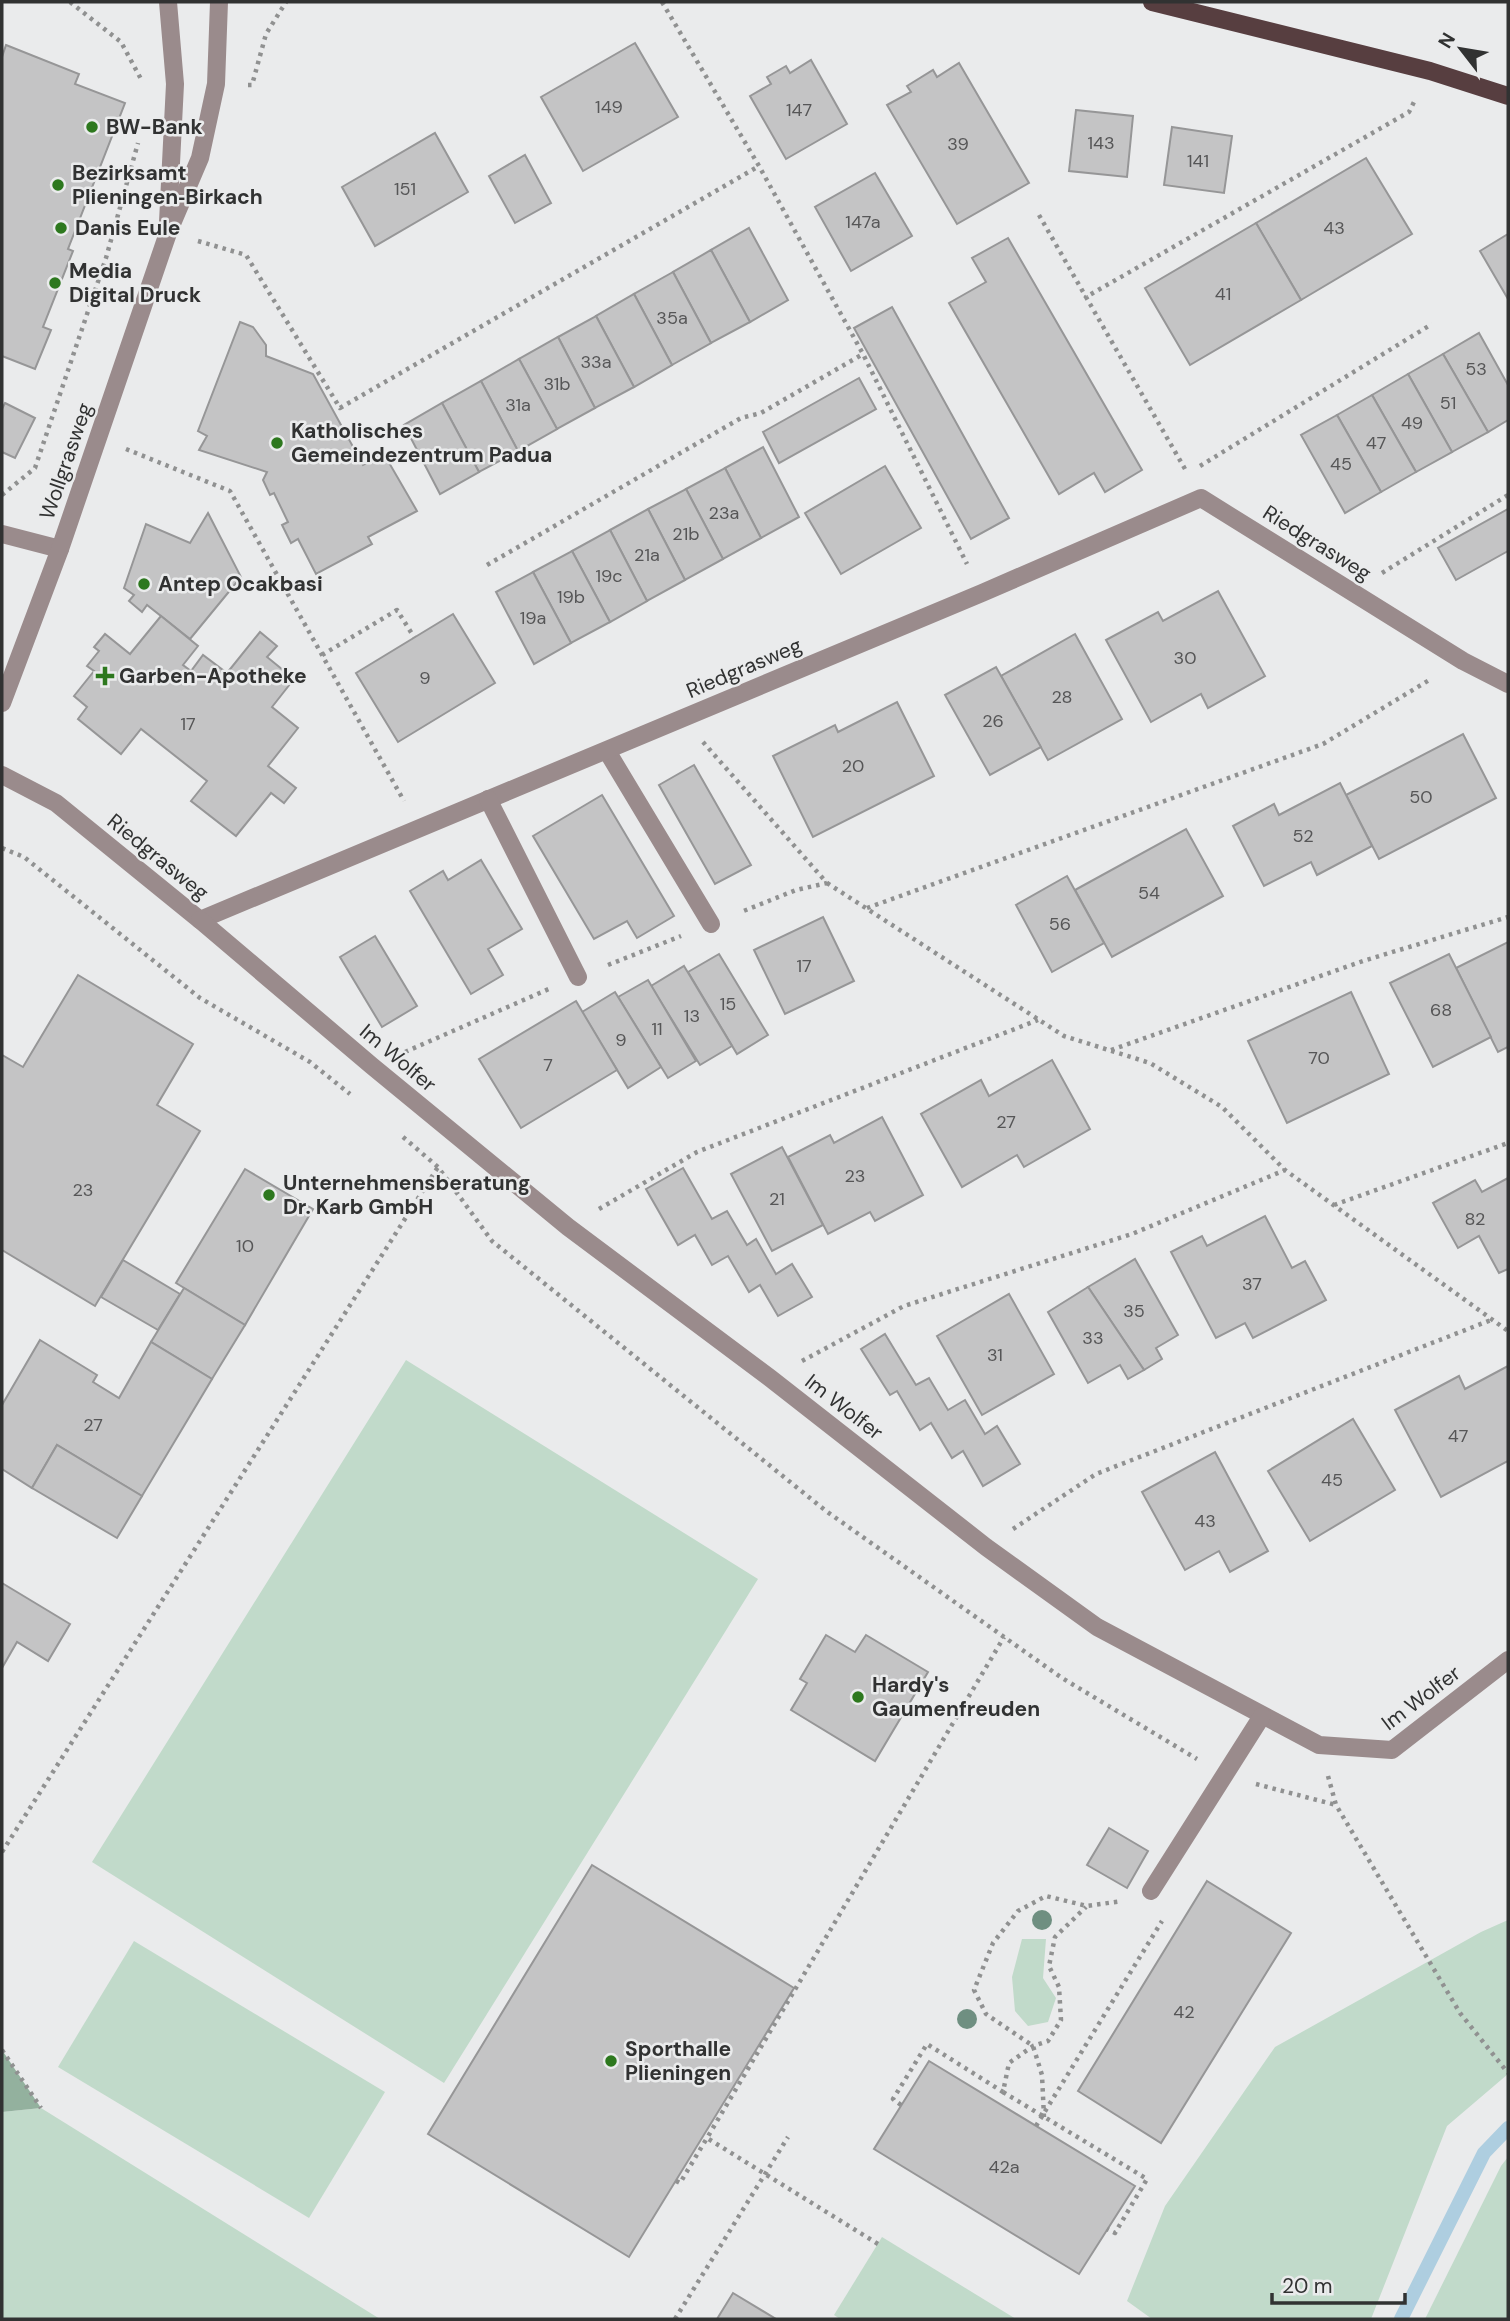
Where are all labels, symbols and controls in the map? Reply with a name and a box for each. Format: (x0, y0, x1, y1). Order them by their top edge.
north arrow (1426, 14, 1496, 84)
text: N (1433, 28, 1461, 53)
house number: 149 (595, 95, 623, 119)
house number: 147 (786, 98, 812, 122)
place label: BW-Bank (106, 113, 203, 141)
marker: BW-Bank (84, 119, 100, 135)
house number: 143 (1087, 131, 1115, 155)
house number: 39 (947, 132, 969, 156)
house number: 141 (1187, 149, 1209, 173)
place label: Bezirksamt Plieningen‐Birkach (72, 159, 263, 211)
marker: Bezirksamt Plieningen‐Birkach (50, 177, 66, 193)
house number: 151 (394, 177, 416, 201)
house number: 147a (845, 210, 881, 234)
place label: Danis Eule (75, 214, 180, 242)
house number: 43 (1323, 216, 1345, 240)
marker: Danis Eule (53, 220, 69, 236)
place label: Media Digital Druck (69, 257, 201, 309)
marker: Media Digital Druck (47, 275, 63, 291)
house number: 41 (1215, 282, 1231, 306)
house number: 35a (656, 306, 688, 330)
house number: 33a (580, 350, 612, 374)
house number: 53 (1465, 357, 1487, 381)
house number: 31b (543, 372, 571, 396)
house number: 51 (1440, 391, 1456, 415)
house number: 31a (505, 393, 531, 417)
street label: Wollgrasweg (33, 399, 99, 523)
house number: 49 (1401, 411, 1423, 435)
place label: Katholisches Gemeindezentrum Padua (291, 417, 552, 469)
house number: 47 (1366, 431, 1386, 455)
marker: Katholisches Gemeindezentrum Padua (269, 435, 285, 451)
house number: 45 (1330, 452, 1352, 476)
street label: Riedgrasweg (1257, 499, 1377, 588)
house number: 23a (709, 501, 739, 525)
house number: 21b (672, 522, 700, 546)
house number: 21a (634, 543, 660, 567)
house number: 19c (595, 564, 623, 588)
place label: Antep Ocakbasi (158, 570, 323, 598)
marker: Antep Ocakbasi (136, 576, 152, 592)
house number: 19b (557, 585, 585, 609)
house number: 19a (520, 606, 546, 630)
street label: Riedgrasweg (682, 631, 806, 705)
house number: 30 (1174, 646, 1196, 670)
place label: Garben-Apotheke (119, 662, 307, 690)
house number: 9 (419, 666, 431, 690)
marker: Garben-Apotheke (97, 668, 113, 684)
house number: 28 (1051, 685, 1073, 709)
house number: 26 (982, 709, 1004, 733)
house number: 17 (180, 712, 196, 736)
house number: 20 (842, 754, 864, 778)
house number: 50 (1409, 785, 1433, 809)
street label: Riedgrasweg (101, 807, 215, 907)
house number: 52 (1292, 824, 1314, 848)
house number: 54 (1138, 881, 1160, 905)
house number: 56 (1049, 912, 1071, 936)
house number: 17 (796, 954, 812, 978)
house number: 15 (720, 992, 736, 1016)
house number: 68 (1430, 998, 1452, 1022)
house number: 13 (684, 1004, 700, 1028)
house number: 11 (651, 1017, 663, 1041)
street label: Im Wolfer (354, 1018, 442, 1098)
house number: 9 (615, 1028, 627, 1052)
house number: 70 (1308, 1046, 1330, 1070)
house number: 7 (543, 1053, 553, 1077)
house number: 27 (996, 1110, 1016, 1134)
house number: 23 (844, 1164, 866, 1188)
place label: Unternehmensberatung Dr. Karb GmbH (283, 1169, 530, 1221)
house number: 23 (72, 1178, 94, 1202)
marker: Unternehmensberatung Dr. Karb GmbH (261, 1187, 277, 1203)
house number: 21 (769, 1187, 785, 1211)
house number: 82 (1464, 1207, 1486, 1231)
house number: 10 (236, 1234, 254, 1258)
house number: 37 (1242, 1272, 1262, 1296)
house number: 35 (1123, 1299, 1145, 1323)
house number: 33 (1082, 1326, 1104, 1350)
house number: 31 (987, 1343, 1003, 1367)
street label: Im Wolfer (799, 1368, 889, 1446)
house number: 27 (83, 1413, 103, 1437)
house number: 47 (1448, 1424, 1468, 1448)
house number: 45 (1321, 1468, 1343, 1492)
house number: 43 (1194, 1509, 1216, 1533)
street label: Im Wolfer (1376, 1659, 1466, 1737)
place label: Hardy's Gaumenfreuden (872, 1671, 1040, 1723)
marker: Hardy's Gaumenfreuden (850, 1689, 866, 1705)
house number: 42 (1173, 2000, 1195, 2024)
place label: Sporthalle Plieningen (625, 2035, 731, 2087)
marker: Sporthalle Plieningen (603, 2053, 619, 2069)
house number: 42a (988, 2155, 1020, 2179)
scale bar (1272, 2262, 1405, 2306)
text: 20 m (1282, 2272, 1333, 2300)

